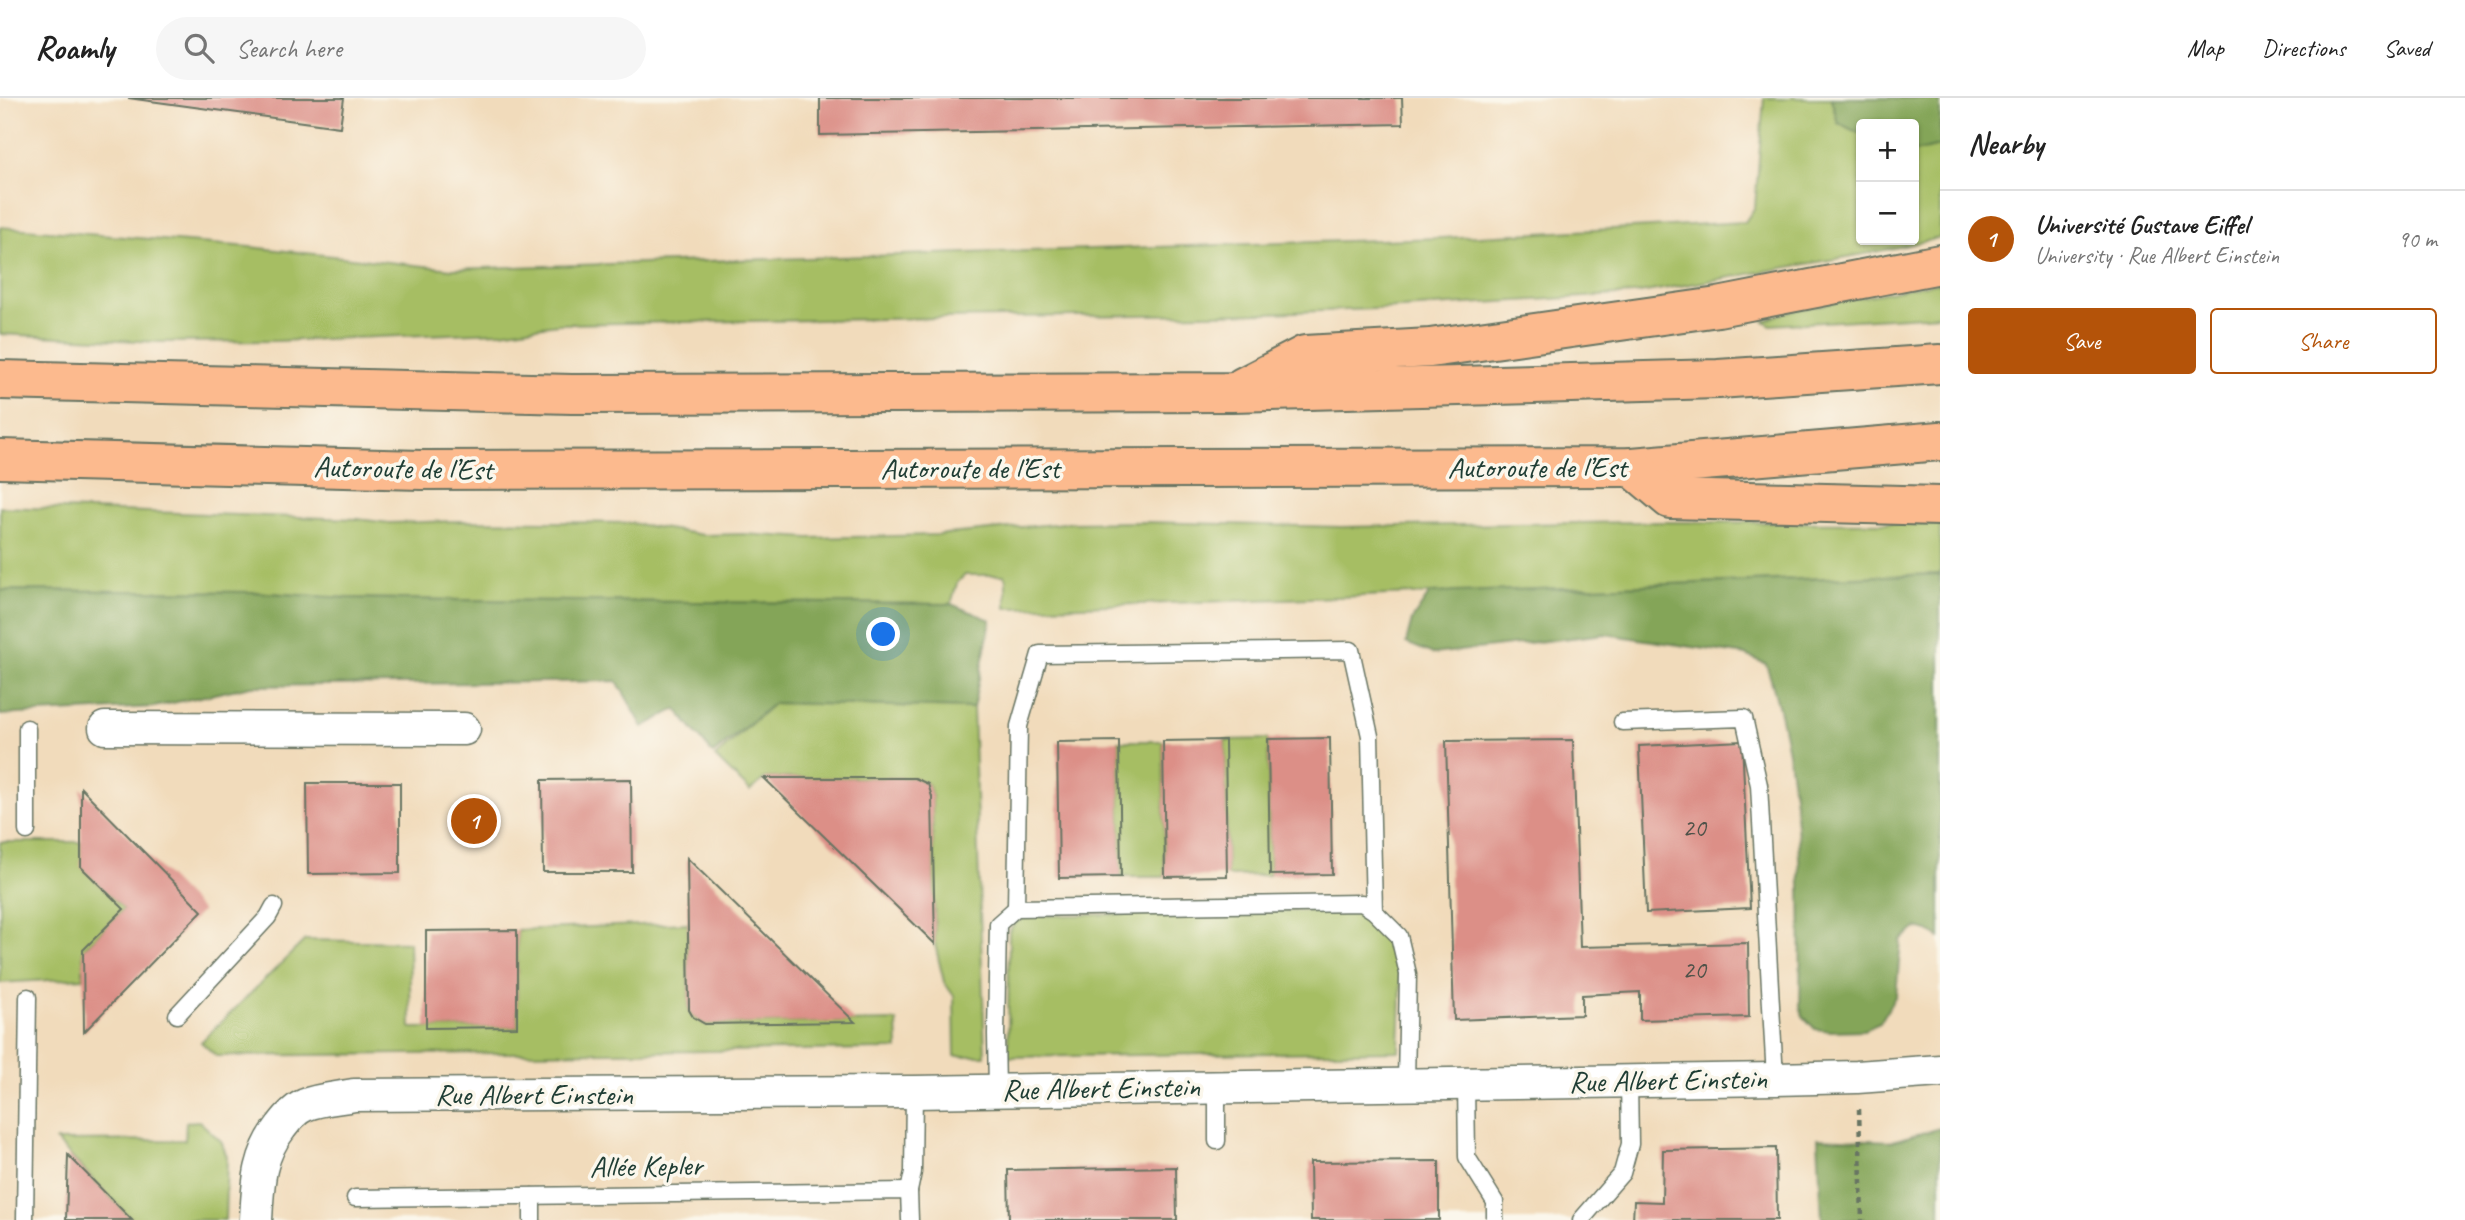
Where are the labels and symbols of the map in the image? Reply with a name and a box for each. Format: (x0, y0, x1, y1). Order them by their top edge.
street label: Autoroute de l’Est (313, 447, 496, 489)
street label: Autoroute de l’Est (1447, 448, 1630, 486)
street label: Autoroute de l’Est (880, 449, 1063, 487)
your location (866, 617, 900, 651)
pin: 1 (451, 795, 497, 847)
house number: 20 (1682, 811, 1708, 844)
house number: 20 (1682, 953, 1708, 986)
street label: Rue Albert Einstein (1569, 1059, 1768, 1101)
street label: Rue Albert Einstein (1002, 1067, 1201, 1109)
street label: Rue Albert Einstein (435, 1075, 634, 1113)
street label: Allée Kepler (589, 1146, 705, 1186)

